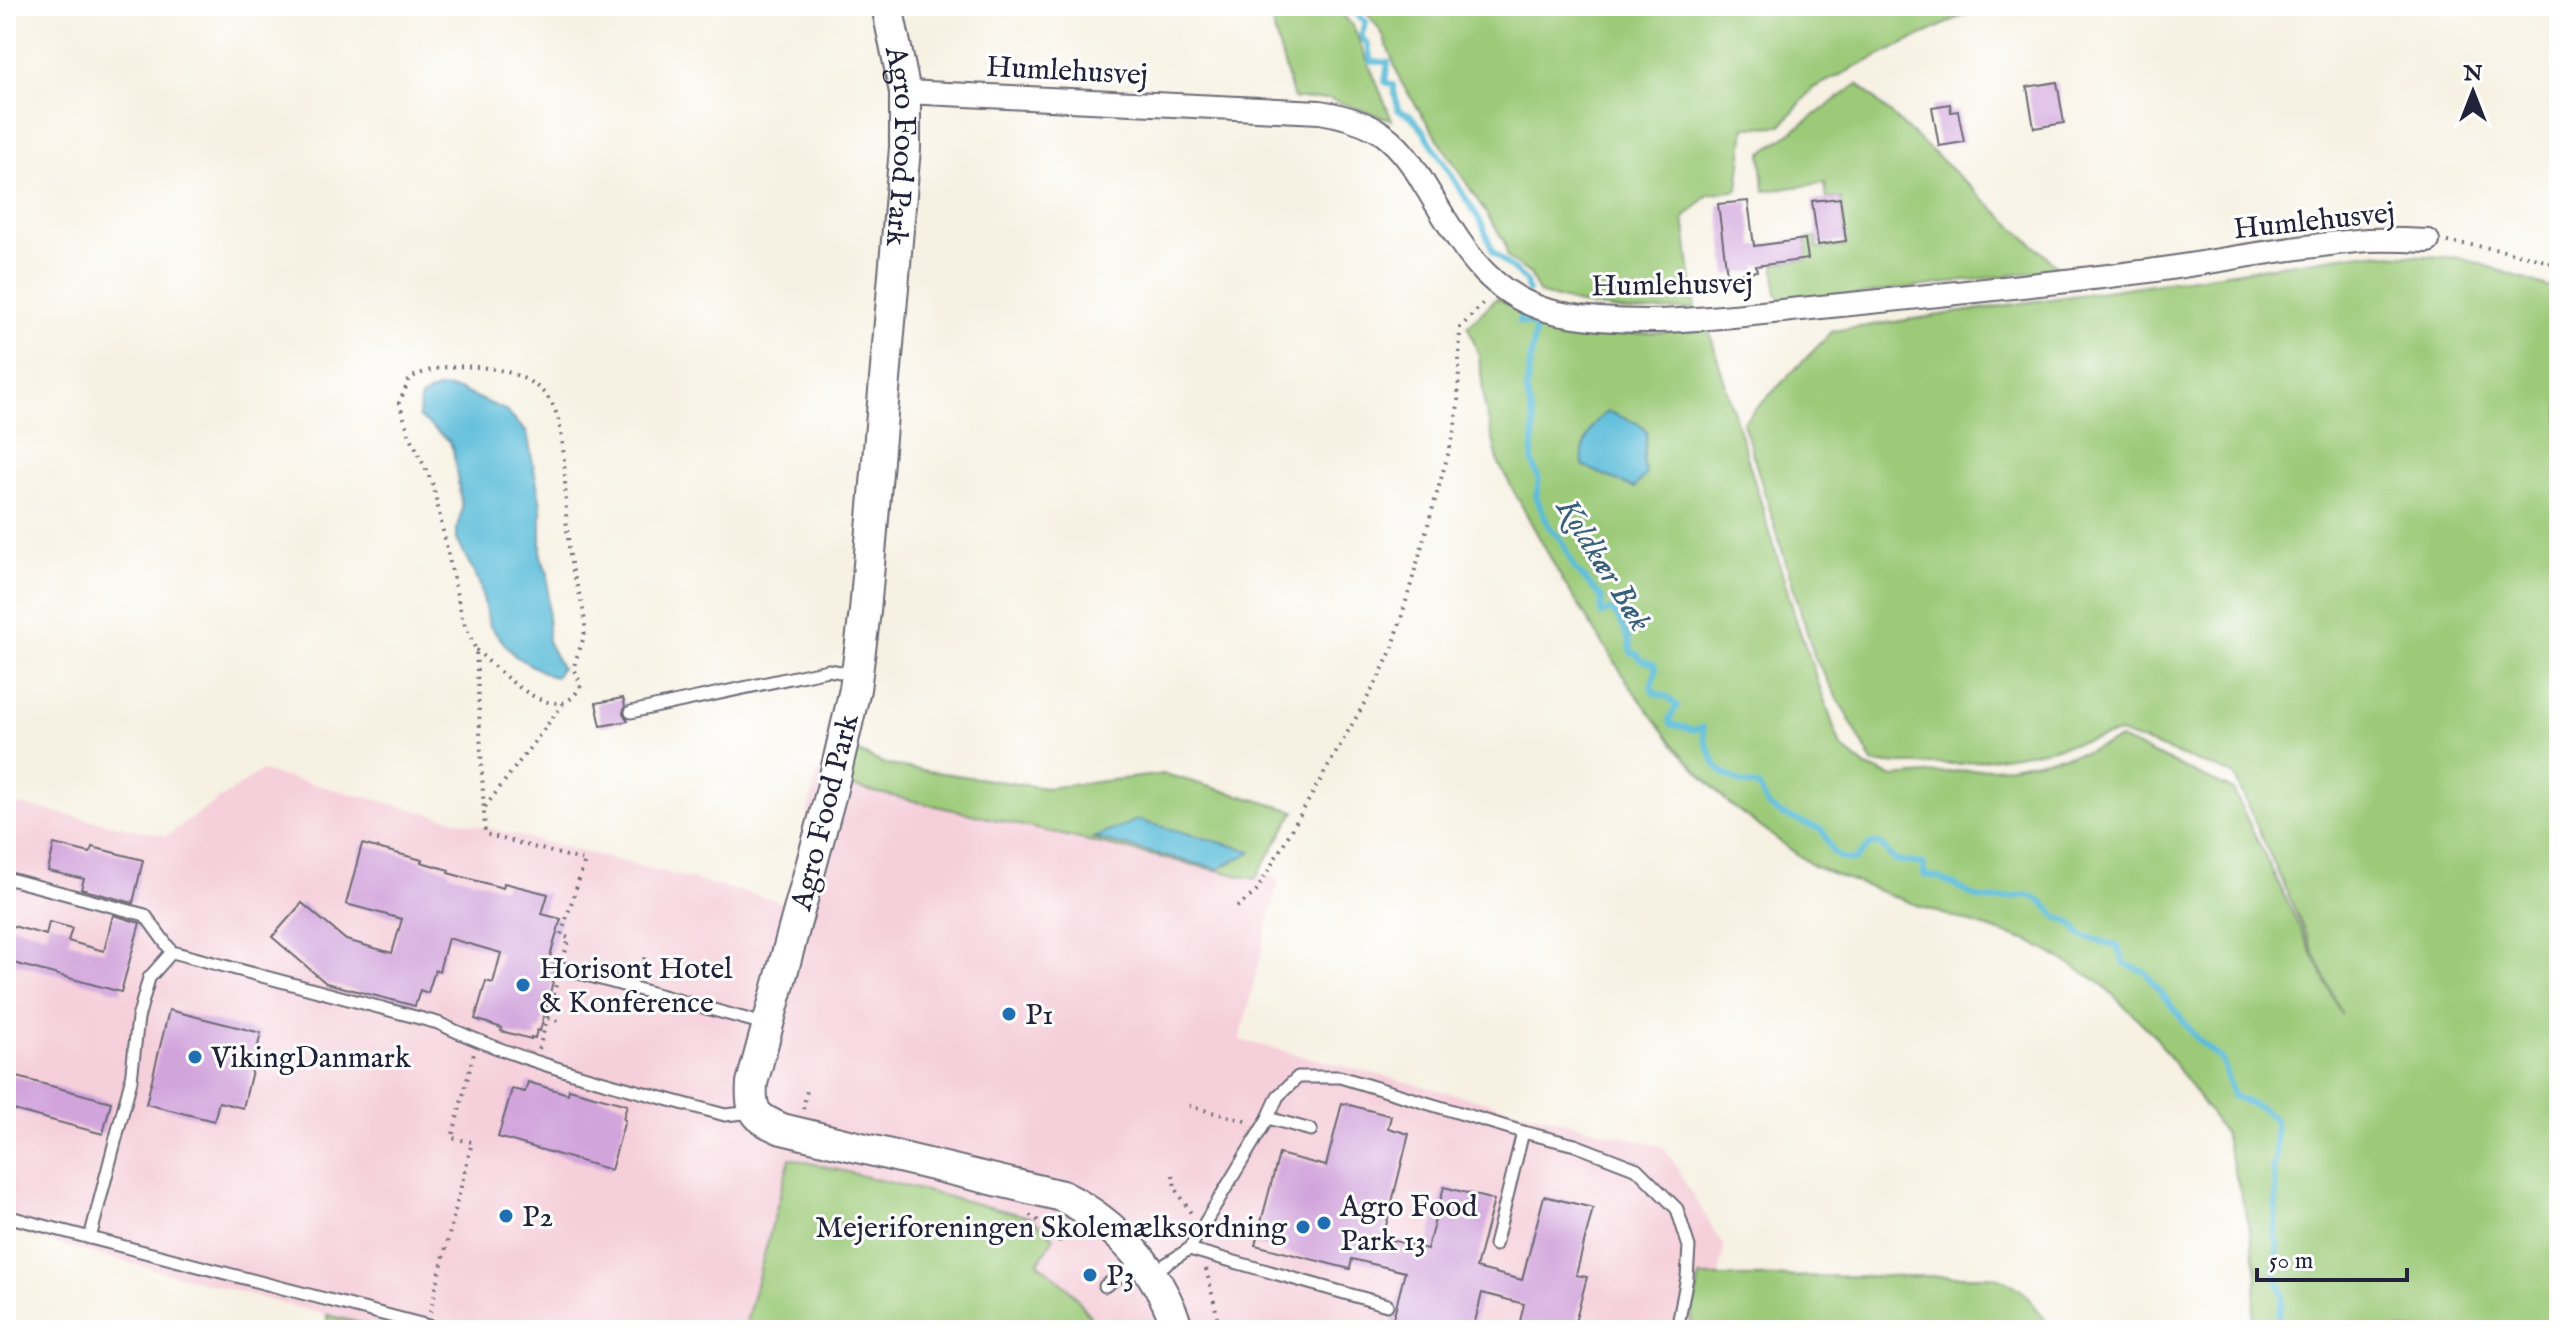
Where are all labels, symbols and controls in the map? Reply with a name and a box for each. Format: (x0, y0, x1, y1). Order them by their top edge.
street label: Agro Food Park (875, 42, 922, 249)
street label: Humlehusvej (985, 49, 1149, 95)
north arrow (2433, 52, 2513, 132)
text: N (2462, 60, 2483, 88)
street label: Humlehusvej (2232, 195, 2397, 249)
street label: Humlehusvej (1591, 266, 1753, 306)
water label: Koldkær Bæk (1545, 490, 1660, 640)
street label: Agro Food Park (783, 709, 869, 916)
place label: Horisont Hotel & Konference (539, 951, 733, 1023)
marker: Horisont Hotel & Konference (514, 976, 532, 994)
place label: P1 (1025, 997, 1054, 1035)
marker: P1 (1000, 1005, 1018, 1023)
place label: VikingDanmark (210, 1040, 412, 1078)
marker: VikingDanmark (186, 1048, 204, 1066)
place label: Agro Food Park 13 (1339, 1189, 1478, 1261)
place label: P2 (522, 1199, 553, 1237)
marker: P2 (497, 1207, 515, 1225)
place label: Mejeriforeningen Skolemælksordning (815, 1210, 1288, 1248)
marker: Agro Food Park 13 (1315, 1214, 1333, 1232)
marker: Mejeriforeningen Skolemælksordning (1294, 1218, 1312, 1236)
scale bar (2257, 1232, 2407, 1282)
text: 50 m (2269, 1246, 2313, 1277)
place label: P3 (1106, 1258, 1135, 1296)
marker: P3 (1081, 1266, 1099, 1284)

